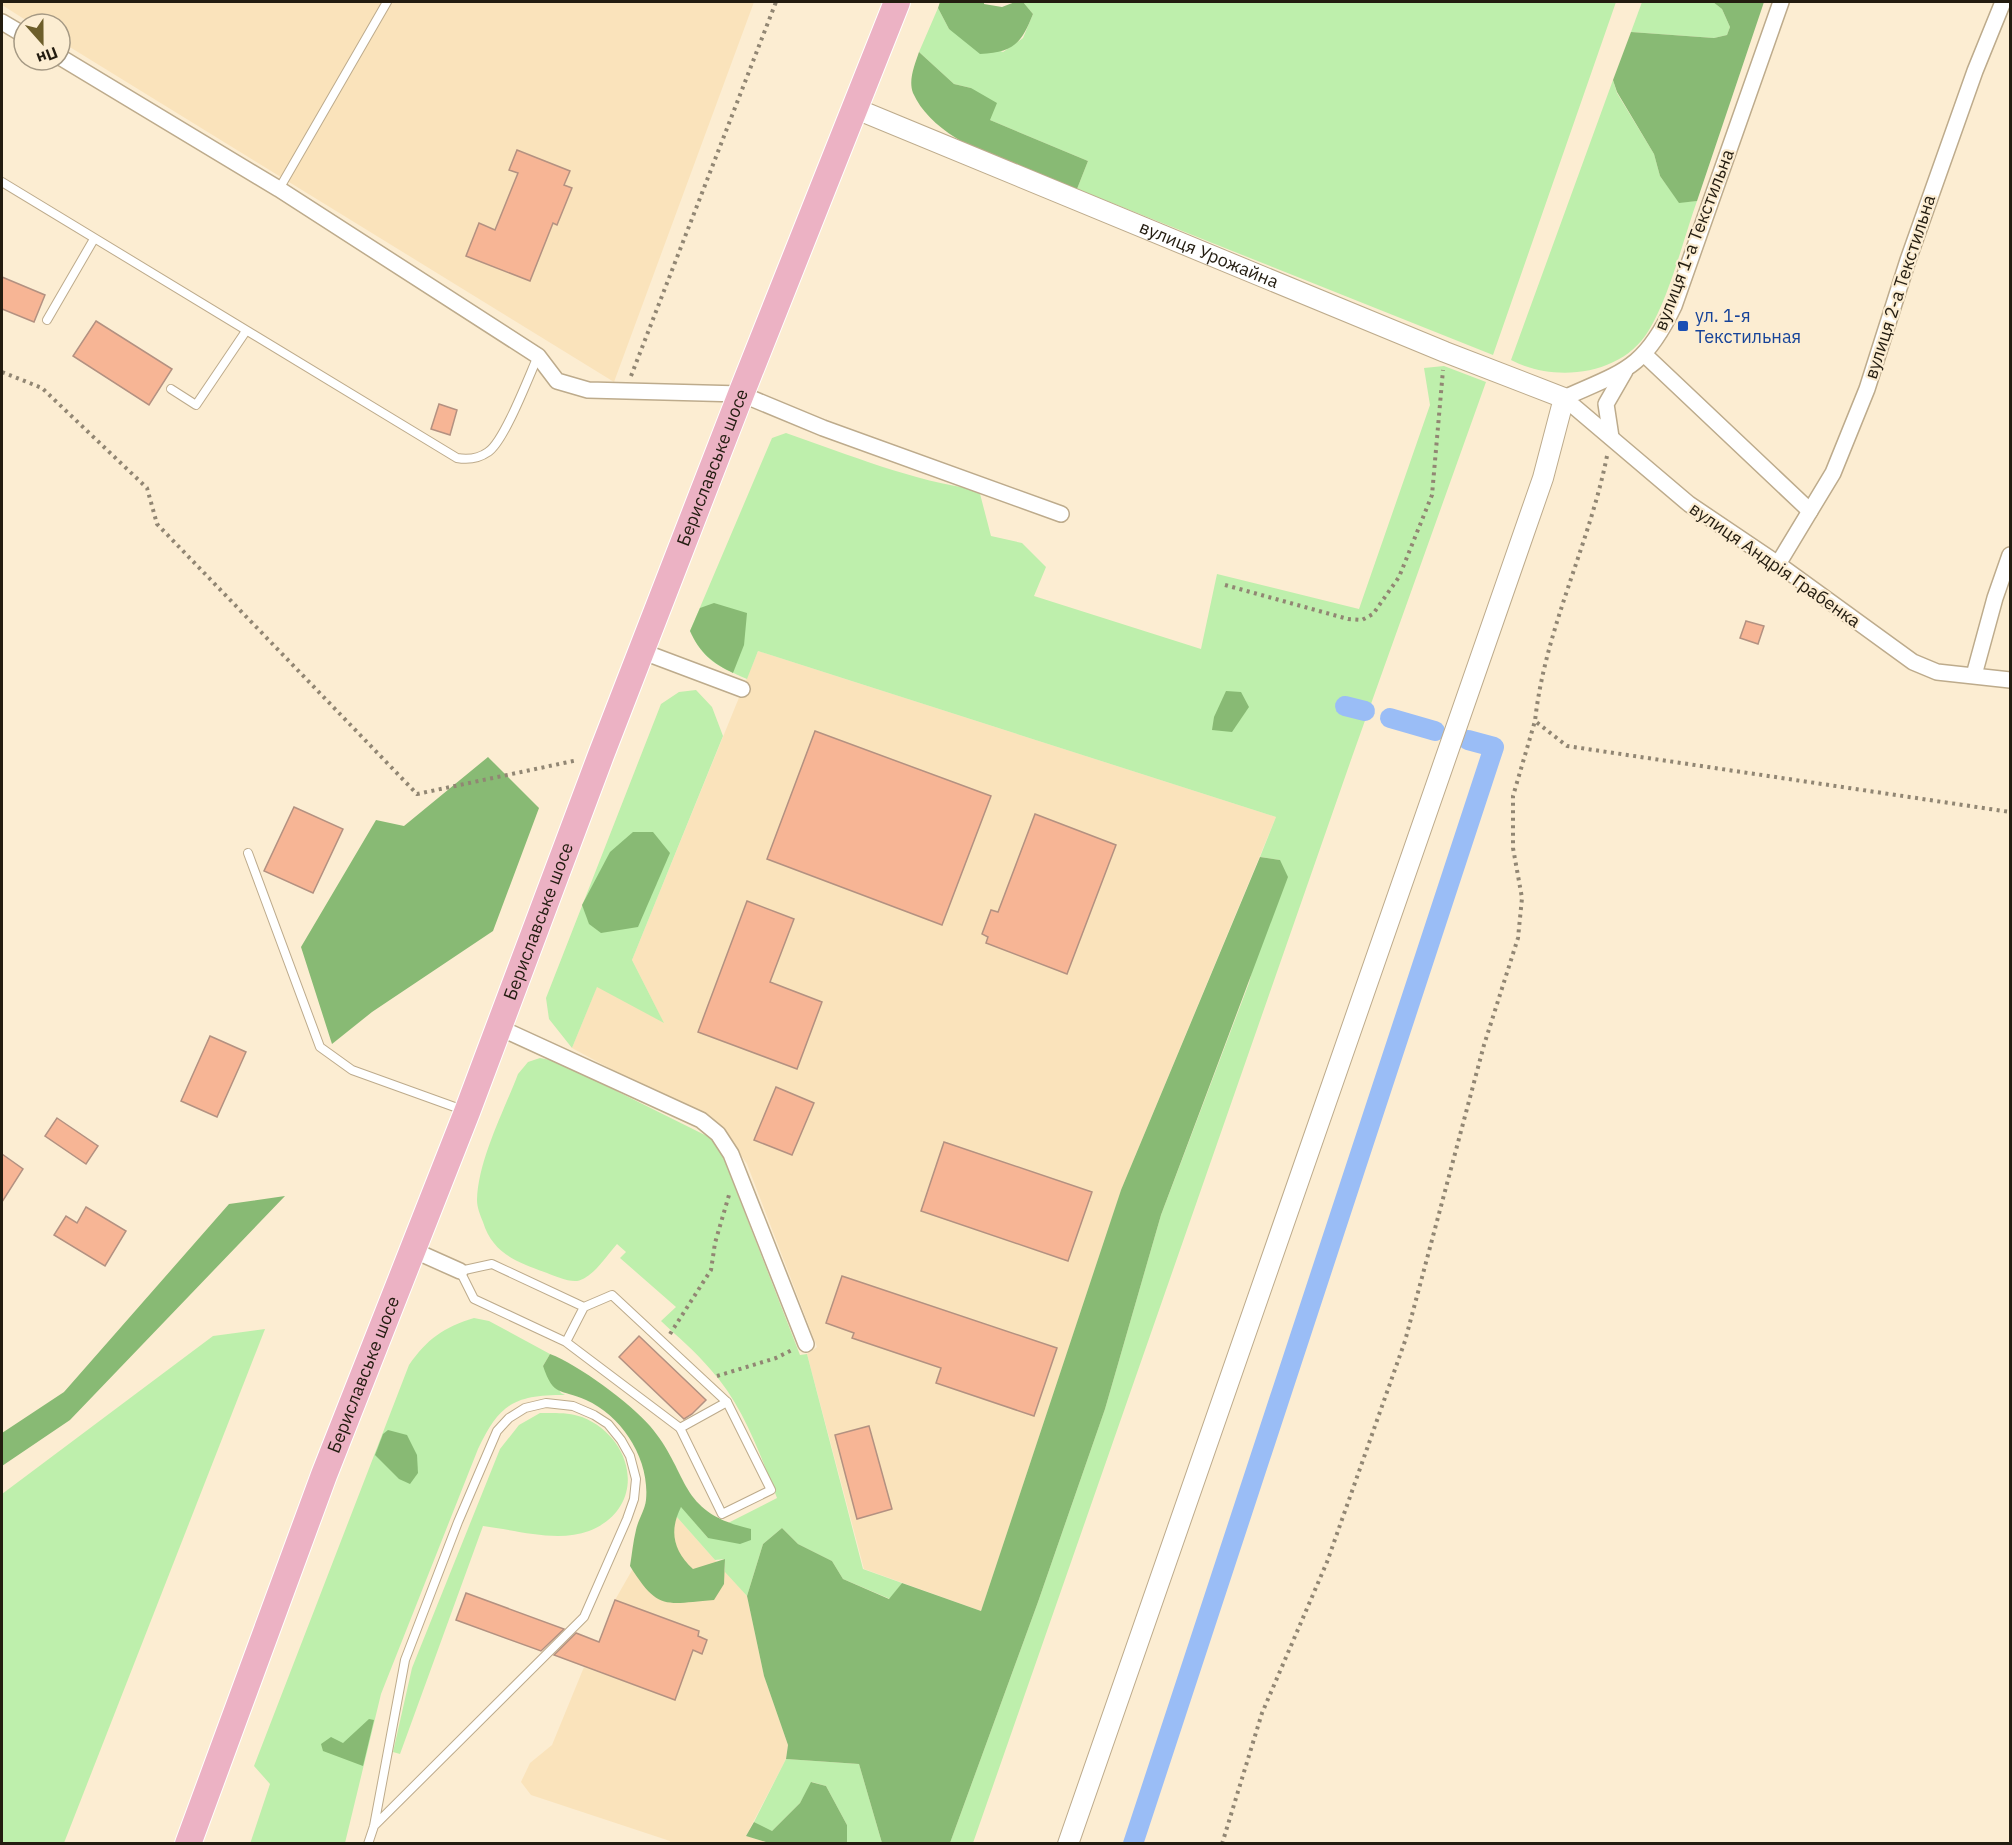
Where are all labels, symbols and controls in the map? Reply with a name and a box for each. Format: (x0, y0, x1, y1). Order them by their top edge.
north arrow (12, 12, 72, 72)
text: Пн (34, 43, 61, 69)
street label: вулиця 1-а Текстильна (1648, 146, 1739, 334)
street label: вулиця 2-а Текстильна (1859, 191, 1940, 382)
street label: вулиця Урожайна (1136, 215, 1282, 293)
place label: ул. 1-я Текстильная (1695, 304, 1801, 348)
marker: ул. 1-я Текстильная (1676, 319, 1690, 333)
street label: Бериславське шосе (671, 385, 753, 549)
street label: вулиця Андрія Грабенка (1685, 497, 1866, 633)
street label: Бериславське шосе (498, 839, 578, 1003)
street label: Бериславське шосе (322, 1293, 404, 1456)

